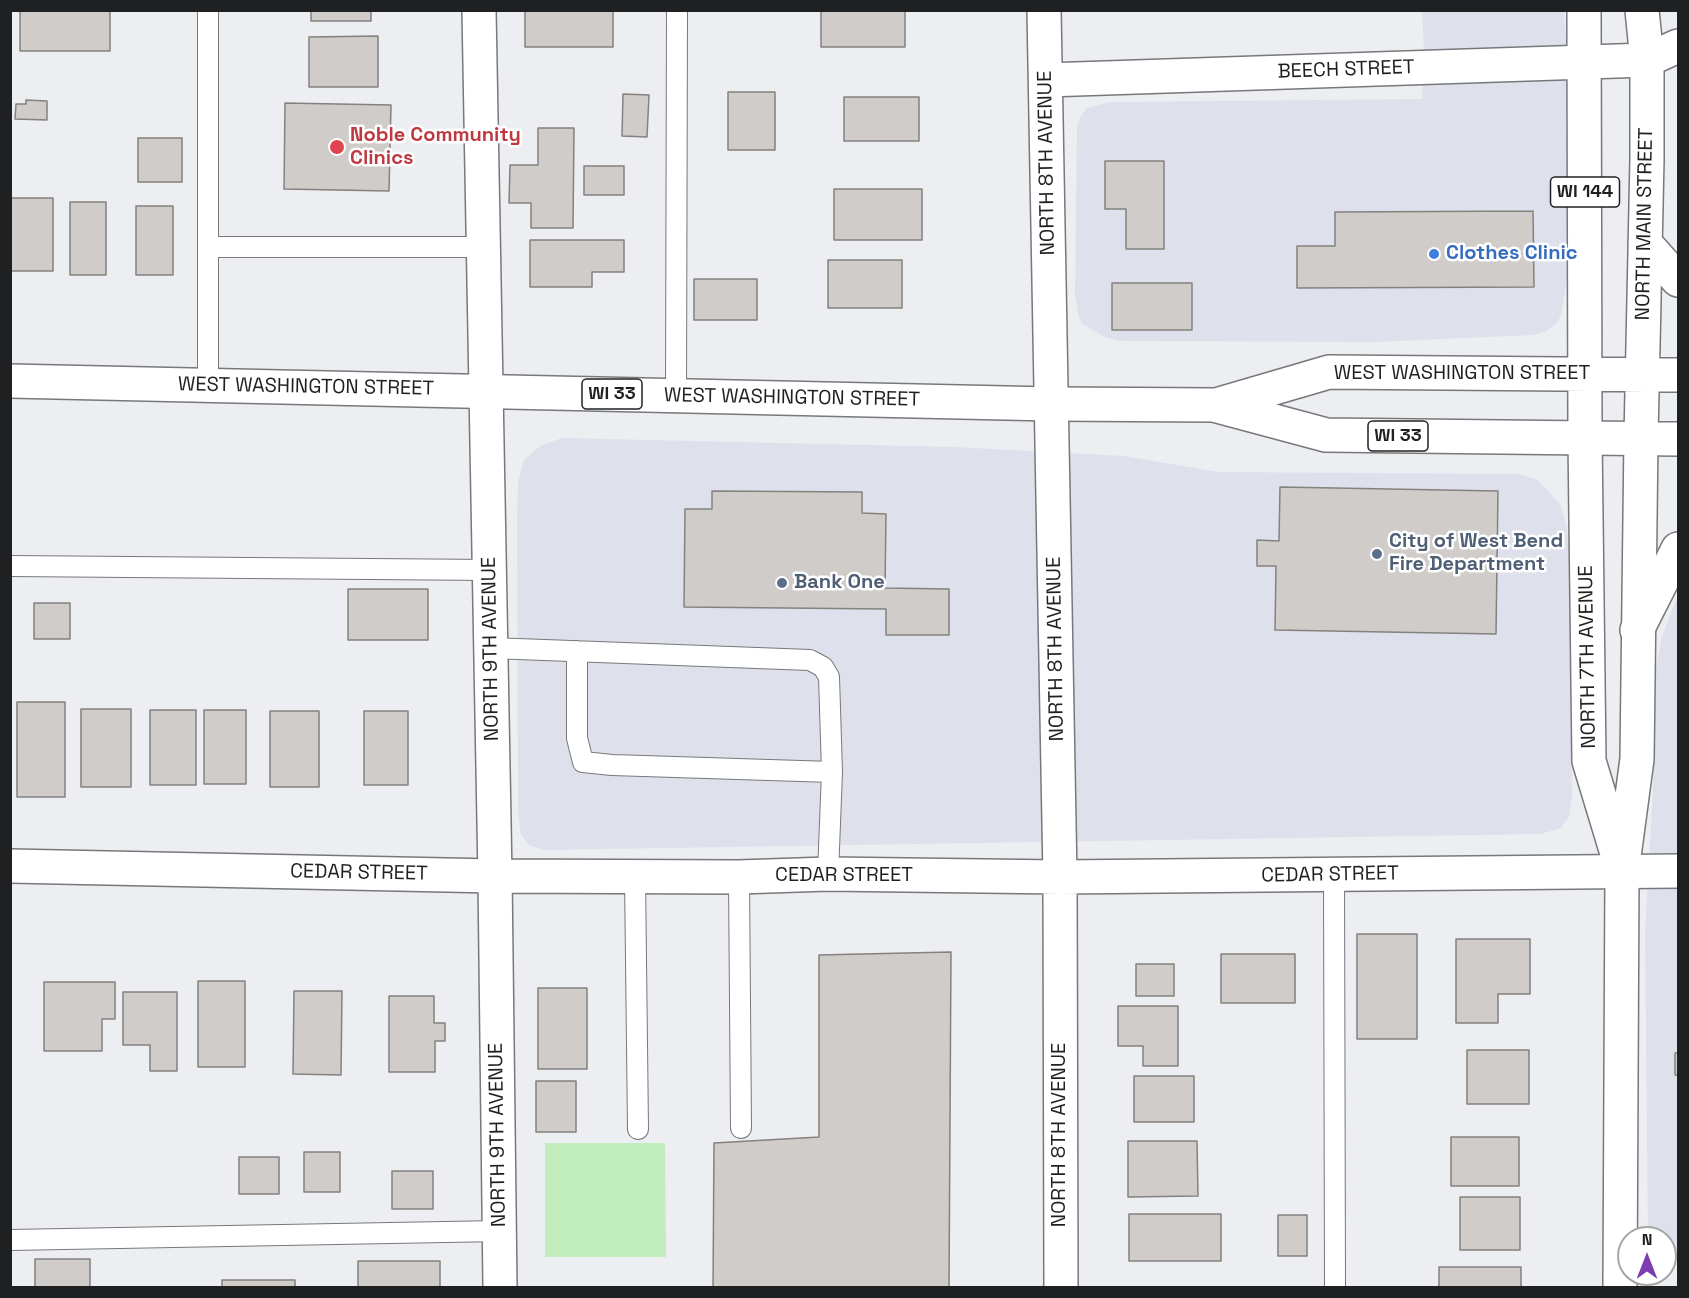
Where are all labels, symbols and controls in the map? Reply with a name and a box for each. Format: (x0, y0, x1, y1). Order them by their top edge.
street label: BEECH STREET (1277, 56, 1415, 84)
street label: NORTH 8TH AVENUE (1033, 70, 1061, 256)
place label: Noble Community Clinics (350, 124, 521, 171)
street label: NORTH MAIN STREET (1631, 127, 1659, 321)
marker: Noble Community Clinics (328, 138, 346, 156)
road number: WI 144 (1550, 177, 1620, 207)
place label: Clothes Clinic (1446, 242, 1578, 266)
marker: Clothes Clinic (1427, 247, 1441, 261)
street label: WEST WASHINGTON STREET (1334, 362, 1590, 386)
street label: WEST WASHINGTON STREET (178, 373, 434, 401)
road number: WI 33 (582, 379, 642, 409)
street label: WEST WASHINGTON STREET (664, 384, 920, 412)
road number: WI 33 (1368, 421, 1428, 451)
place label: City of West Bend Fire Department (1389, 530, 1563, 577)
marker: City of West Bend Fire Department (1370, 547, 1384, 561)
street label: NORTH 8TH AVENUE (1042, 556, 1070, 742)
street label: NORTH 9TH AVENUE (477, 557, 505, 741)
street label: NORTH 7TH AVENUE (1574, 565, 1602, 749)
place label: Bank One (794, 571, 885, 595)
marker: Bank One (775, 576, 789, 590)
street label: CEDAR STREET (290, 860, 428, 886)
street label: CEDAR STREET (1261, 862, 1399, 888)
street label: CEDAR STREET (775, 864, 913, 888)
street label: NORTH 9TH AVENUE (484, 1043, 512, 1227)
street label: NORTH 8TH AVENUE (1048, 1043, 1072, 1227)
north arrow (1617, 1226, 1677, 1286)
text: N (1642, 1229, 1652, 1250)

